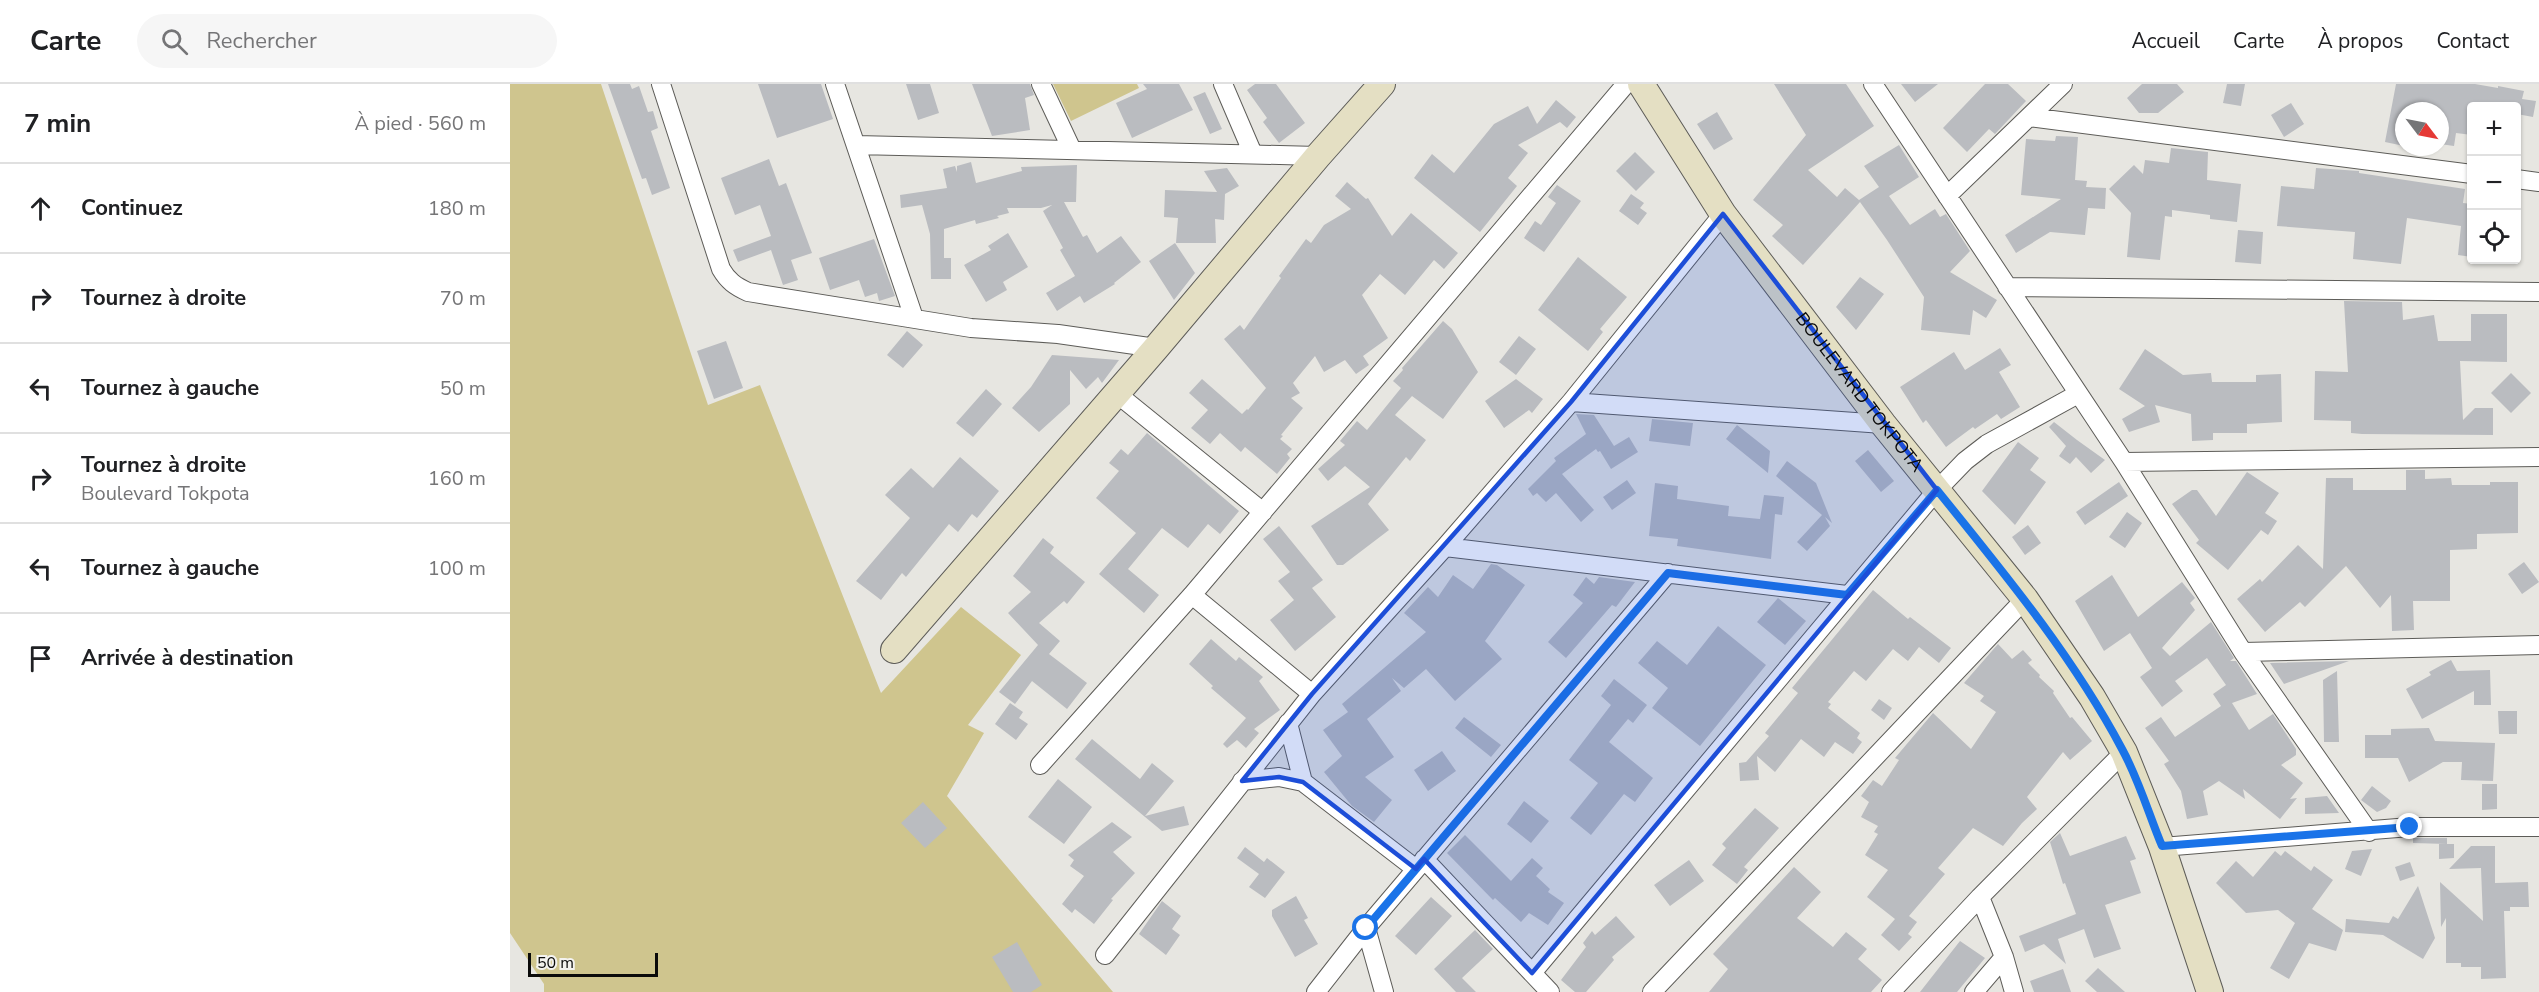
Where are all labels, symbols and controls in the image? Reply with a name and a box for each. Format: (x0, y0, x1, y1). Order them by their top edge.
search box (137, 14, 557, 68)
text: Carte (30, 22, 101, 60)
icon: search (158, 25, 191, 58)
text: Rechercher (206, 26, 317, 56)
text: Accueil (2131, 27, 2200, 55)
text: Carte (2233, 27, 2284, 55)
text: À propos (2317, 27, 2403, 55)
text: Contact (2436, 27, 2509, 55)
north arrow (2395, 102, 2449, 156)
map controls (2467, 102, 2521, 264)
button: + (2467, 102, 2521, 156)
text: 7 min (24, 106, 91, 141)
text: À pied · 560 m (355, 110, 486, 137)
button: − (2467, 156, 2521, 210)
icon: ahead (24, 192, 57, 225)
text: Continuez (81, 193, 183, 223)
text: 180 m (428, 195, 486, 222)
button: locate (2467, 210, 2521, 264)
icon: right (24, 282, 57, 315)
text: Tournez à droite (81, 283, 246, 313)
text: 70 m (440, 285, 486, 312)
street label: BOULEVARD TOKPOTA (1790, 307, 1929, 477)
icon: left (24, 372, 57, 405)
text: Tournez à gauche (81, 373, 259, 403)
text: 50 m (440, 375, 486, 402)
text: Tournez à droite (81, 450, 246, 480)
icon: right (24, 462, 57, 495)
text: 160 m (428, 465, 486, 492)
text: Boulevard Tokpota (81, 480, 250, 507)
icon: left (24, 552, 57, 585)
text: Tournez à gauche (81, 553, 259, 583)
text: 100 m (428, 555, 486, 582)
icon: arrive (24, 642, 57, 675)
text: Arrivée à destination (81, 643, 294, 673)
route end (2396, 813, 2422, 839)
route start (1352, 914, 1378, 940)
scale bar (528, 950, 658, 978)
text: 50 m (537, 952, 574, 974)

